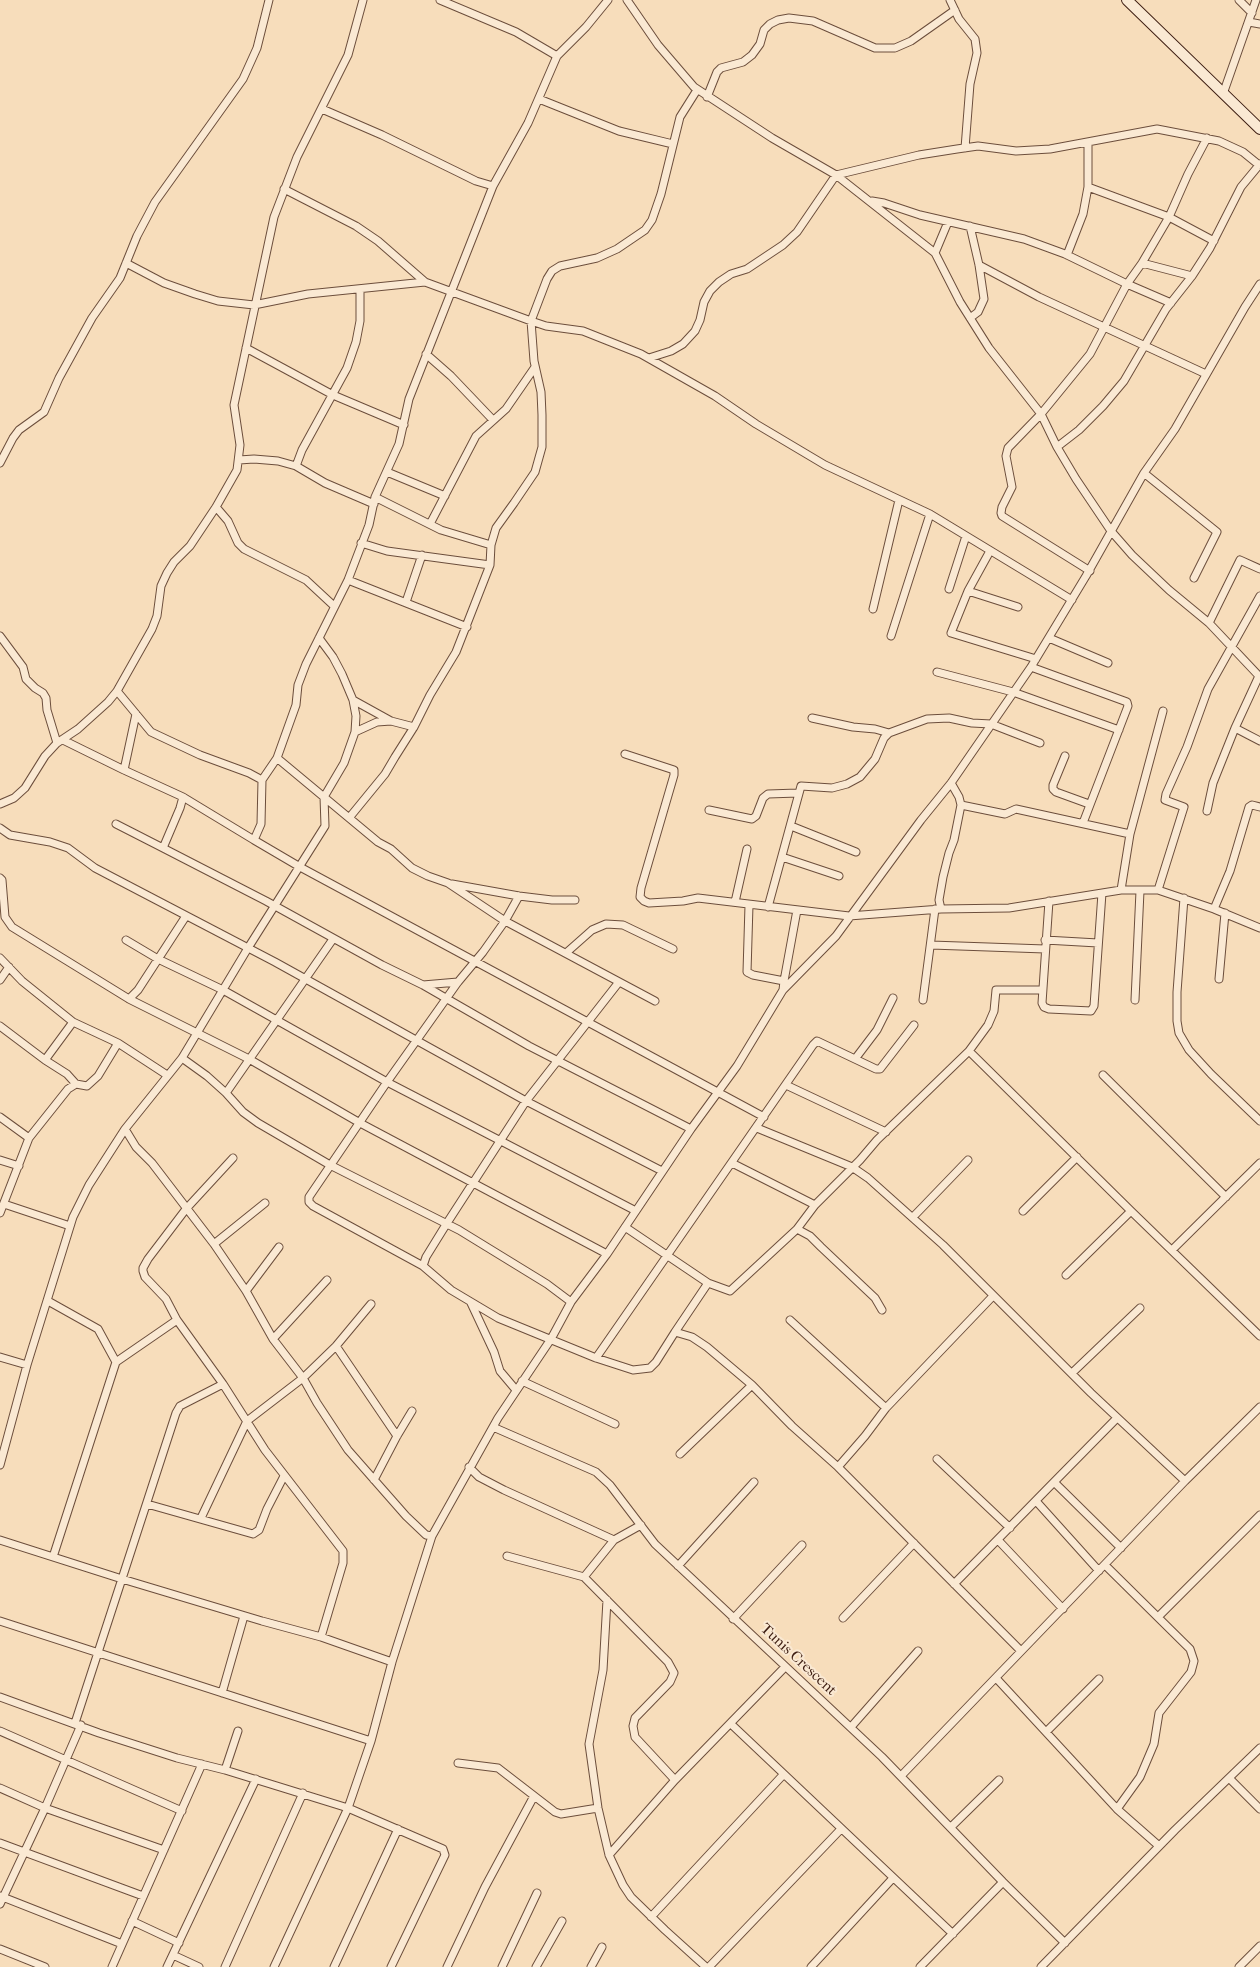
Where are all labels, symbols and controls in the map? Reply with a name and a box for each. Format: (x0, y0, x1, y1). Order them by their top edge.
street label: Tunis Crescent (756, 1620, 840, 1700)

